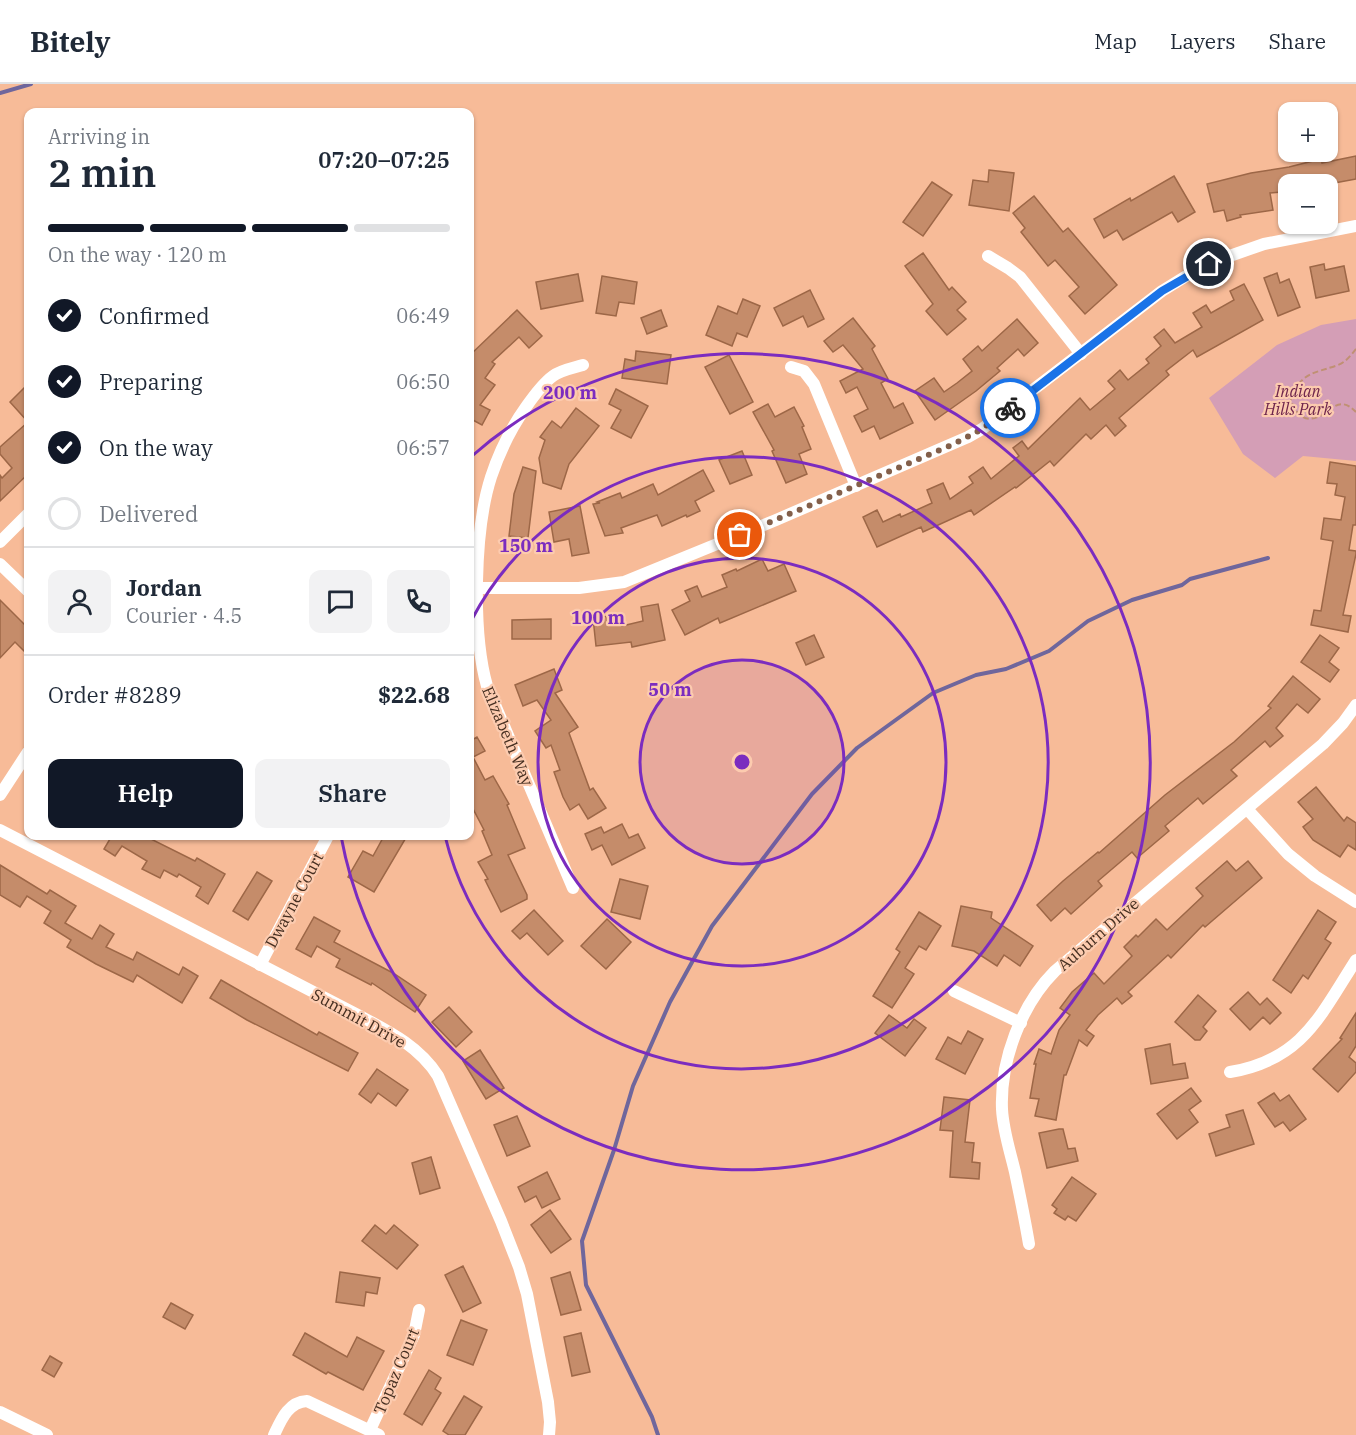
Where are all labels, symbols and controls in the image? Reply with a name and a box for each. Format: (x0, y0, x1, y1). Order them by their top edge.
text: Bitely (30, 23, 111, 60)
text: Map (1094, 27, 1137, 55)
text: Layers (1170, 27, 1236, 55)
text: Share (1269, 27, 1326, 55)
map controls (1278, 102, 1338, 234)
button: + (1278, 102, 1338, 162)
text: Arriving in (48, 123, 150, 150)
text: 07:20–07:25 (318, 145, 450, 174)
text: 2 min (48, 147, 156, 198)
button: − (1278, 174, 1338, 234)
pin (1183, 238, 1234, 289)
text: On the way · 120 m (48, 241, 227, 268)
icon: home (1192, 247, 1225, 280)
icon: check (48, 299, 81, 332)
text: Confirmed (99, 301, 210, 330)
text: 06:49 (396, 302, 450, 329)
icon: check (48, 365, 81, 398)
text: Preparing (99, 367, 203, 396)
text: 06:50 (396, 368, 450, 395)
courier (980, 378, 1040, 438)
text: 200 m (543, 381, 598, 404)
park label: Indian Hills Park (1263, 381, 1333, 419)
icon: bike (994, 392, 1027, 425)
icon: check (48, 431, 81, 464)
text: On the way (99, 433, 213, 462)
text: 06:57 (396, 434, 450, 461)
text: Delivered (99, 499, 198, 528)
pin (714, 509, 765, 560)
icon: bag (723, 518, 756, 551)
text: 150 m (499, 534, 554, 557)
button: person (48, 570, 111, 633)
button: chat (309, 570, 372, 633)
button: phone (387, 570, 450, 633)
text: Jordan (126, 573, 202, 602)
text: Courier · 4.5 (126, 602, 242, 629)
text: 100 m (571, 606, 626, 629)
text: 50 m (648, 678, 692, 701)
text: Order #8289 (48, 680, 182, 709)
text: $22.68 (378, 680, 450, 709)
street label: Elizabeth Way (478, 683, 538, 789)
centre of rings (732, 752, 752, 772)
button: Help (48, 759, 243, 828)
button: Share (255, 759, 450, 828)
street label: Dwayne Court (260, 849, 328, 951)
street label: Auburn Drive (1053, 893, 1143, 975)
street label: Summit Drive (308, 984, 410, 1052)
street label: Topaz Court (369, 1325, 423, 1417)

